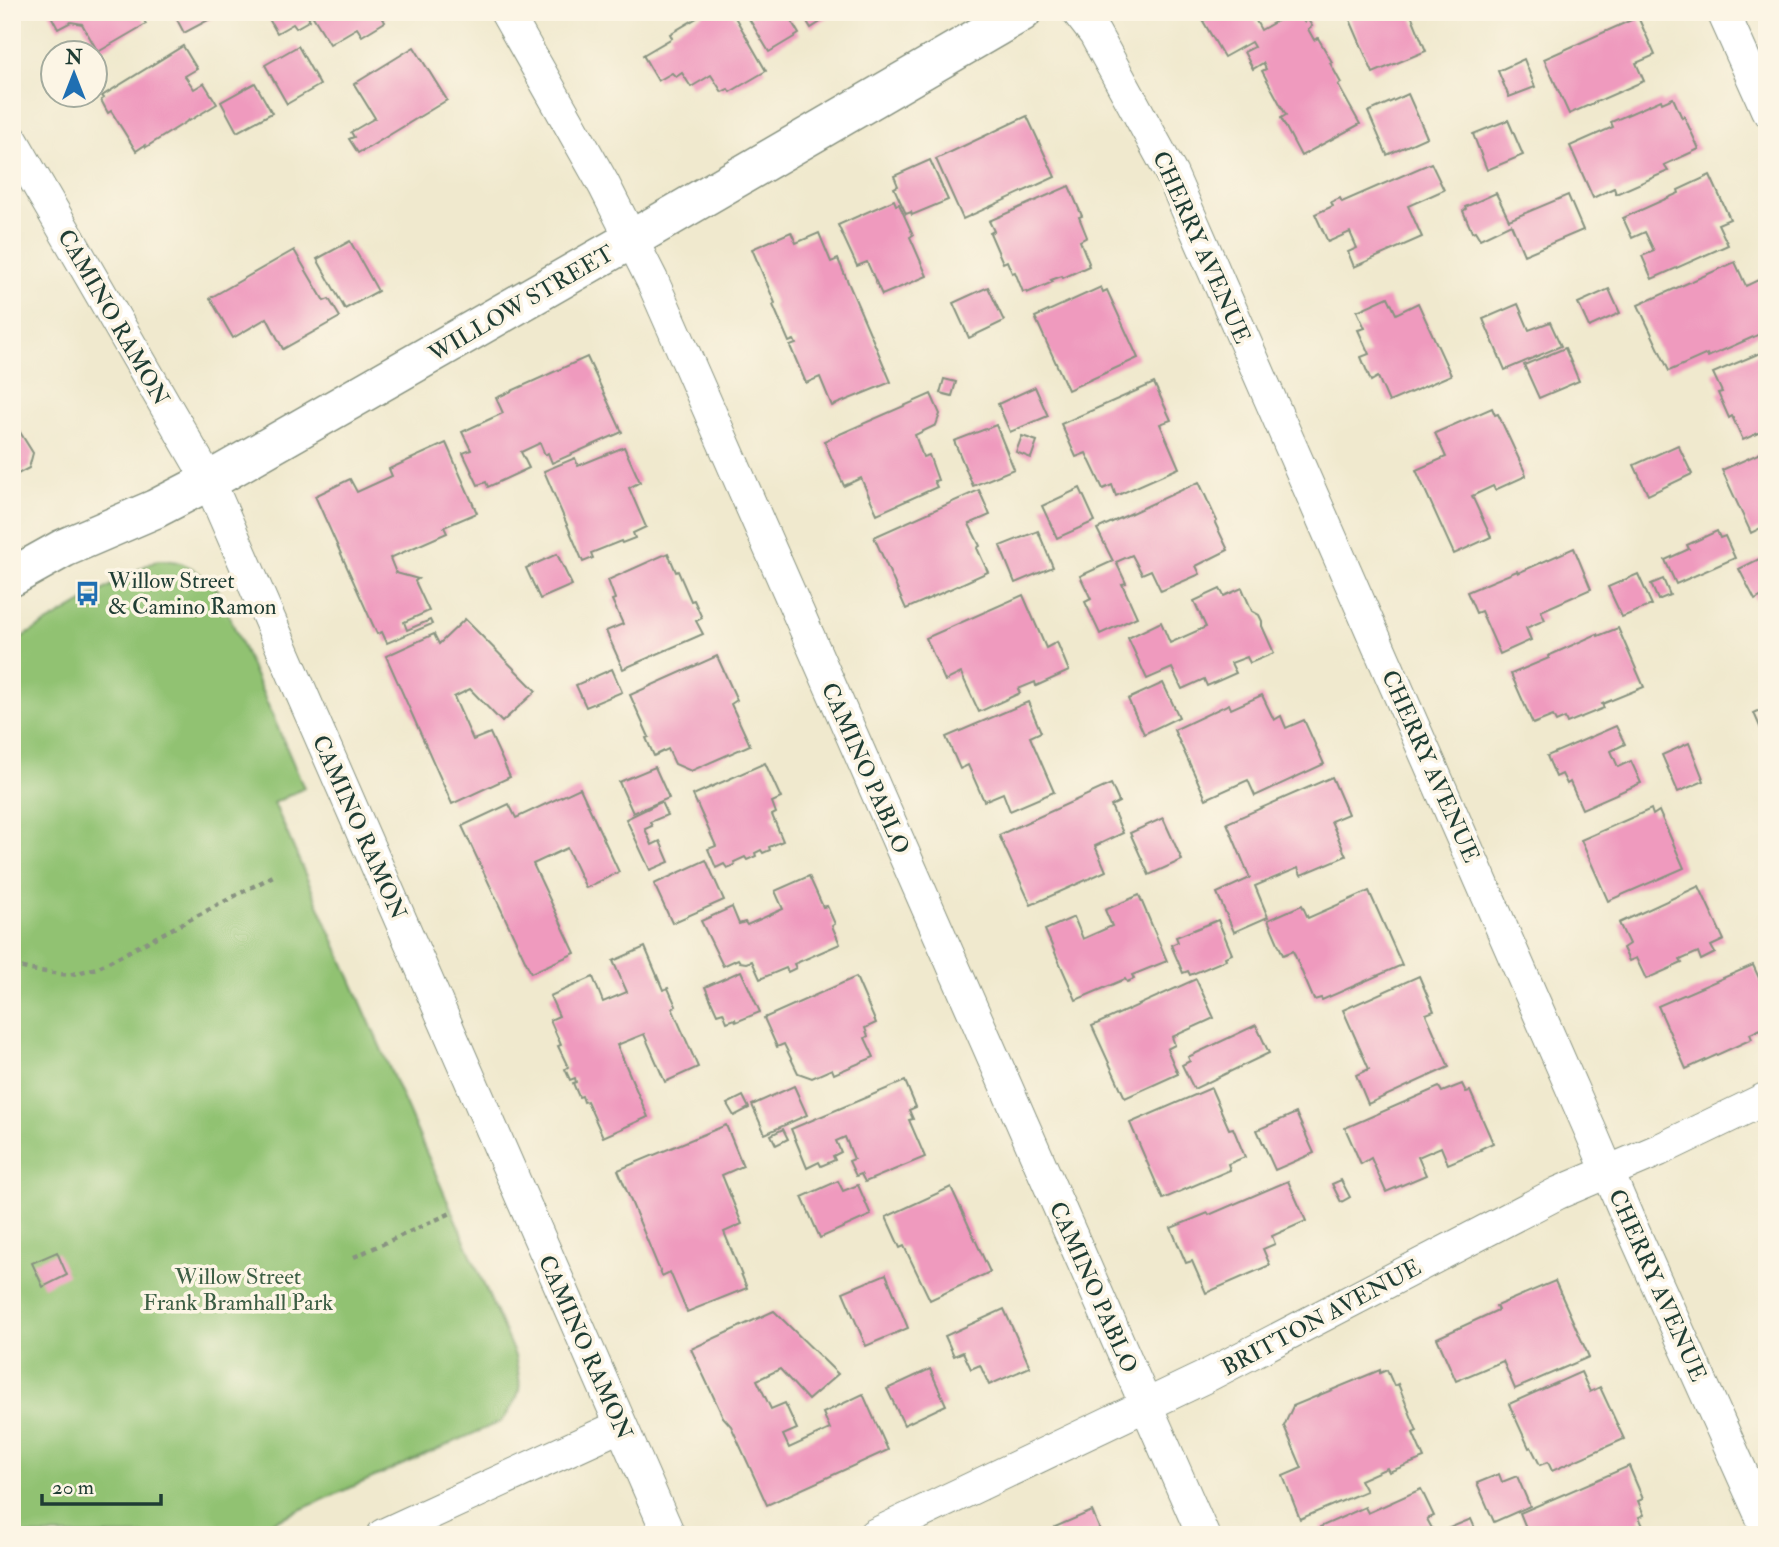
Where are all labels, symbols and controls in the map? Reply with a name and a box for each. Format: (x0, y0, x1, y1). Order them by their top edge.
north arrow (38, 38, 108, 108)
text: N (64, 46, 83, 70)
street label: CHERRY AVENUE (1146, 146, 1257, 348)
street label: CAMINO RAMON (51, 224, 176, 411)
street label: WILLOW STREET (423, 239, 619, 369)
place label: Willow Street & Camino Ramon (107, 566, 277, 621)
bus stop icon: Willow Street & Camino Ramon (74, 579, 102, 607)
street label: CHERRY AVENUE (1375, 665, 1486, 867)
street label: CAMINO PABLO (815, 678, 916, 858)
street label: CAMINO RAMON (306, 730, 413, 924)
street label: CHERRY AVENUE (1602, 1184, 1713, 1386)
street label: CAMINO PABLO (1043, 1197, 1144, 1377)
street label: CAMINO RAMON (532, 1250, 639, 1444)
street label: BRITTON AVENUE (1217, 1253, 1426, 1382)
park label: Willow Street Frank Bramhall Park (143, 1262, 333, 1317)
scale bar (42, 1463, 161, 1507)
text: 20 m (52, 1474, 94, 1501)

